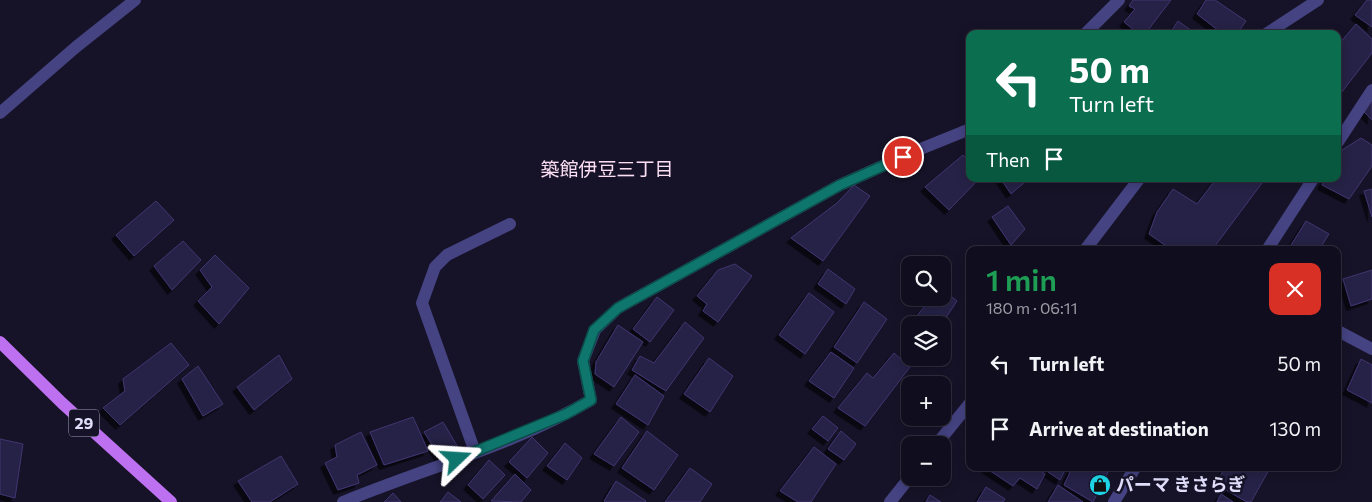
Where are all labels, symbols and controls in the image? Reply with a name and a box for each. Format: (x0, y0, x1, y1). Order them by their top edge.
text: 50 m (1069, 47, 1150, 90)
icon: left (986, 50, 1051, 115)
text: Turn left (1069, 90, 1154, 117)
pin (882, 136, 924, 178)
icon: arrive (889, 143, 917, 171)
icon: arrive (1040, 145, 1068, 173)
text: Then (986, 148, 1030, 171)
district label: 築館伊豆三丁目 (540, 157, 674, 180)
map controls (901, 256, 951, 486)
button: search (901, 256, 951, 306)
text: 1 min (986, 260, 1057, 297)
button: close (1269, 263, 1321, 315)
text: 180 m · 06:11 (986, 298, 1078, 317)
button: layers (901, 316, 951, 366)
icon: left (986, 350, 1014, 378)
text: Turn left (1029, 352, 1104, 375)
text: 50 m (1277, 352, 1321, 375)
button: + (901, 376, 951, 426)
road number: 29 (69, 409, 99, 436)
icon: arrive (986, 415, 1014, 443)
text: Arrive at destination (1029, 417, 1209, 440)
text: 130 m (1269, 417, 1321, 440)
position arrow (430, 432, 482, 484)
button: − (901, 436, 951, 486)
shop icon: パーマ きさらぎ (1088, 473, 1112, 497)
place label: パーマ きさらぎ (1116, 473, 1245, 495)

